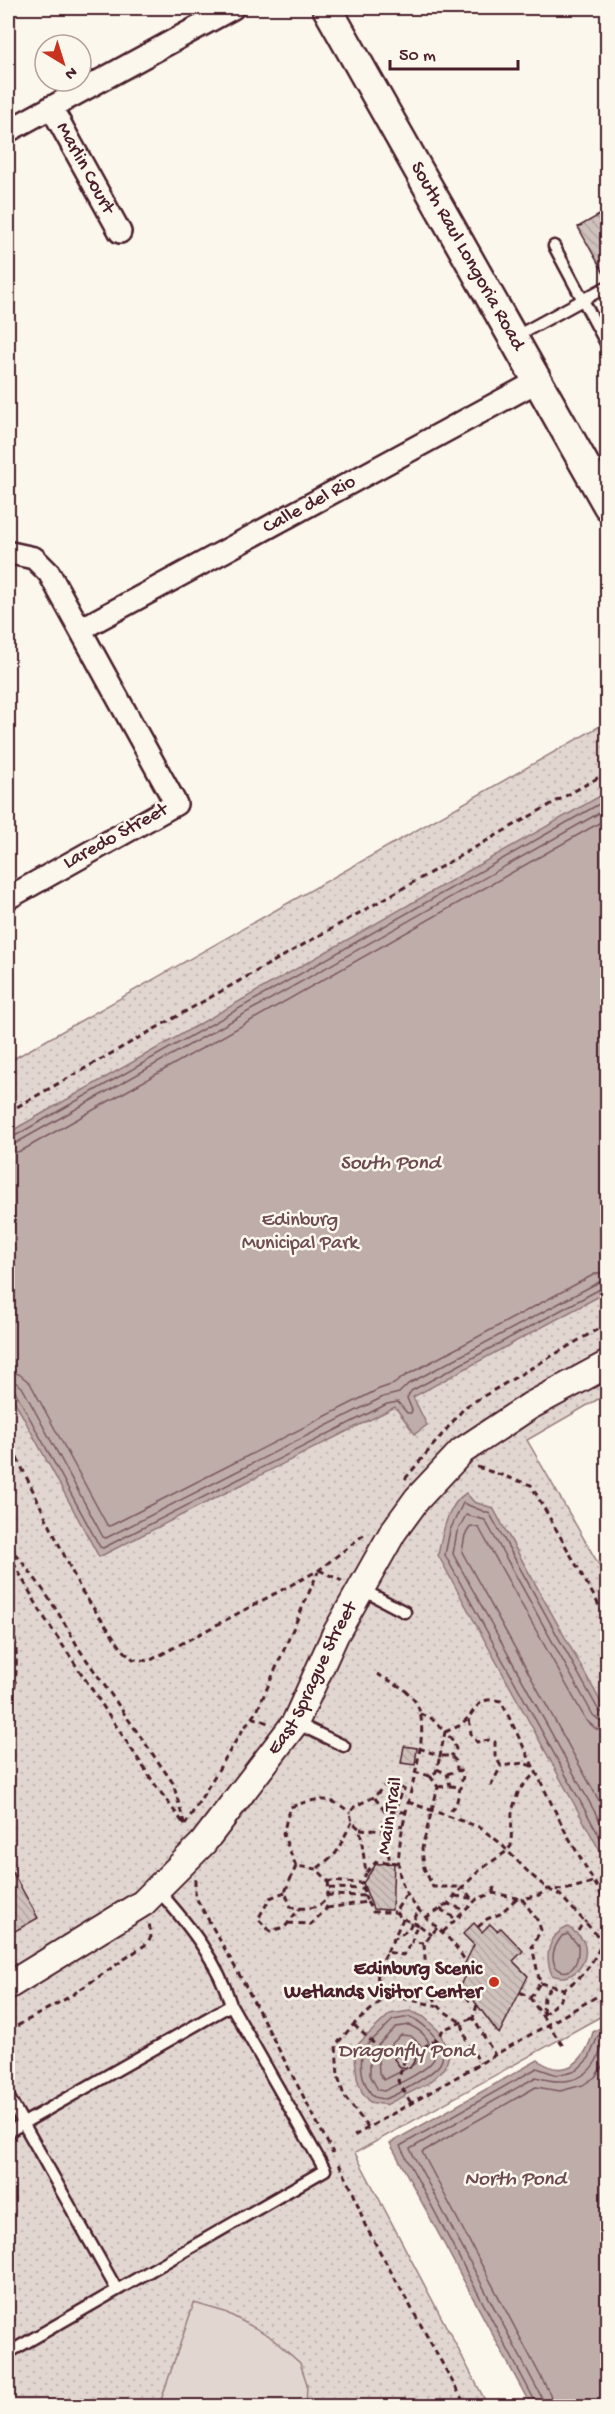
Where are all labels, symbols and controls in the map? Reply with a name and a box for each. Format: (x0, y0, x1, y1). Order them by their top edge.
north arrow (33, 33, 93, 93)
scale bar (390, 33, 518, 71)
text: 50 m (399, 46, 436, 67)
text: N (60, 61, 80, 83)
street label: Marlin Court (50, 119, 120, 220)
street label: South Raul Longoria Road (405, 158, 531, 357)
street label: Calle del Rio (259, 470, 360, 539)
street label: Laredo Street (60, 798, 174, 875)
water label: South Pond (340, 1152, 443, 1177)
park label: Edinburg Municipal Park (242, 1210, 360, 1256)
street label: East Sprague Street (263, 1596, 364, 1760)
street label: Main Trail (374, 1776, 408, 1856)
place label: Edinburg Scenic Wetlands Visitor Center (283, 1959, 484, 2005)
marker: Edinburg Scenic Wetlands Visitor Center (487, 1975, 501, 1989)
water label: Dragonfly Pond (338, 2040, 477, 2065)
water label: North Pond (464, 2168, 569, 2193)

